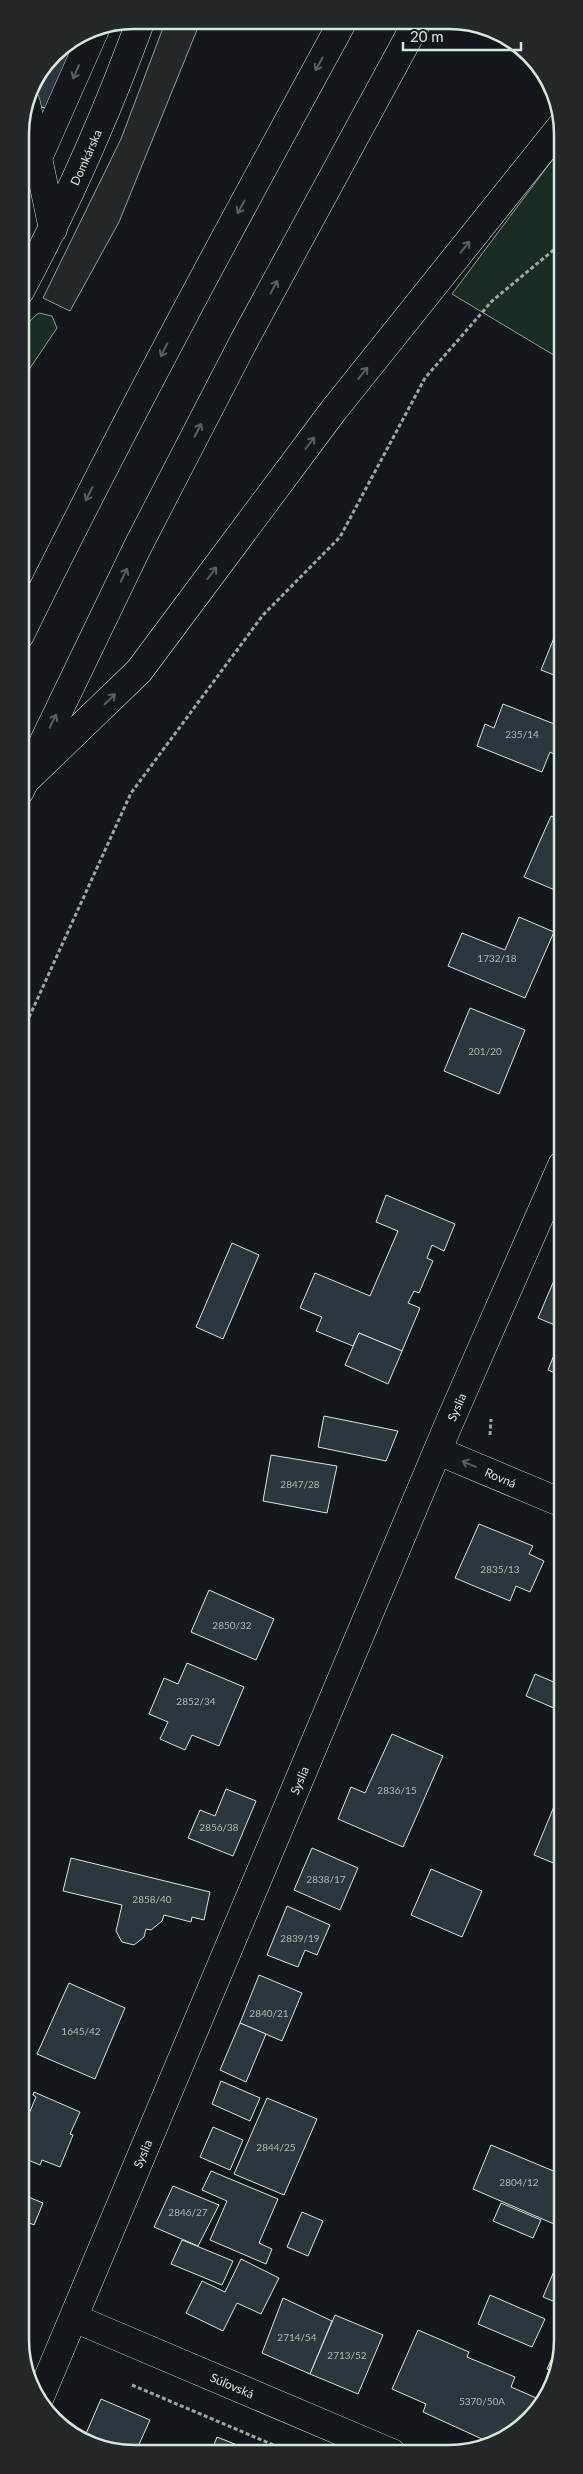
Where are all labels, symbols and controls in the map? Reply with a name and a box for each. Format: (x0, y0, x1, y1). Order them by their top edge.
scale bar (403, 20, 520, 52)
text: 20 m (410, 27, 444, 45)
one-way arrow (314, 56, 323, 71)
one-way arrow (71, 64, 81, 79)
street label: Domkárska (67, 127, 104, 187)
one-way arrow (236, 199, 246, 214)
one-way arrow (459, 240, 470, 253)
one-way arrow (269, 279, 279, 294)
one-way arrow (159, 342, 169, 357)
one-way arrow (358, 367, 369, 380)
one-way arrow (193, 423, 203, 438)
one-way arrow (304, 437, 315, 450)
one-way arrow (84, 486, 93, 501)
one-way arrow (207, 567, 218, 580)
one-way arrow (120, 568, 129, 583)
one-way arrow (104, 693, 116, 705)
one-way arrow (49, 714, 59, 729)
house number: 235/14 (505, 728, 539, 740)
house number: 1732/18 (477, 952, 517, 964)
house number: 201/20 (468, 1045, 502, 1057)
street label: Syslia (443, 1391, 469, 1423)
one-way arrow (462, 1458, 477, 1468)
street label: Rovná (483, 1464, 519, 1491)
house number: 2847/28 (280, 1478, 320, 1490)
house number: 2835/13 (480, 1563, 520, 1575)
house number: 2850/32 (212, 1619, 252, 1631)
house number: 2852/34 (176, 1695, 216, 1707)
street label: Syslia (287, 1764, 312, 1797)
house number: 2836/15 (377, 1784, 417, 1796)
house number: 2856/38 (199, 1821, 239, 1833)
house number: 2838/17 (306, 1873, 346, 1885)
house number: 2858/40 (132, 1893, 172, 1905)
house number: 2839/19 (280, 1932, 320, 1944)
house number: 2840/21 (249, 2007, 289, 2019)
house number: 1645/42 (61, 2025, 101, 2037)
street label: Syslia (130, 2137, 155, 2170)
house number: 2844/25 (256, 2141, 296, 2153)
house number: 2804/12 (499, 2176, 539, 2188)
house number: 2846/27 (168, 2206, 208, 2218)
house number: 2714/54 (277, 2331, 317, 2343)
house number: 2713/52 (327, 2349, 367, 2361)
street label: Súľovská (208, 2369, 256, 2401)
house number: 5370/50A (459, 2395, 505, 2407)

